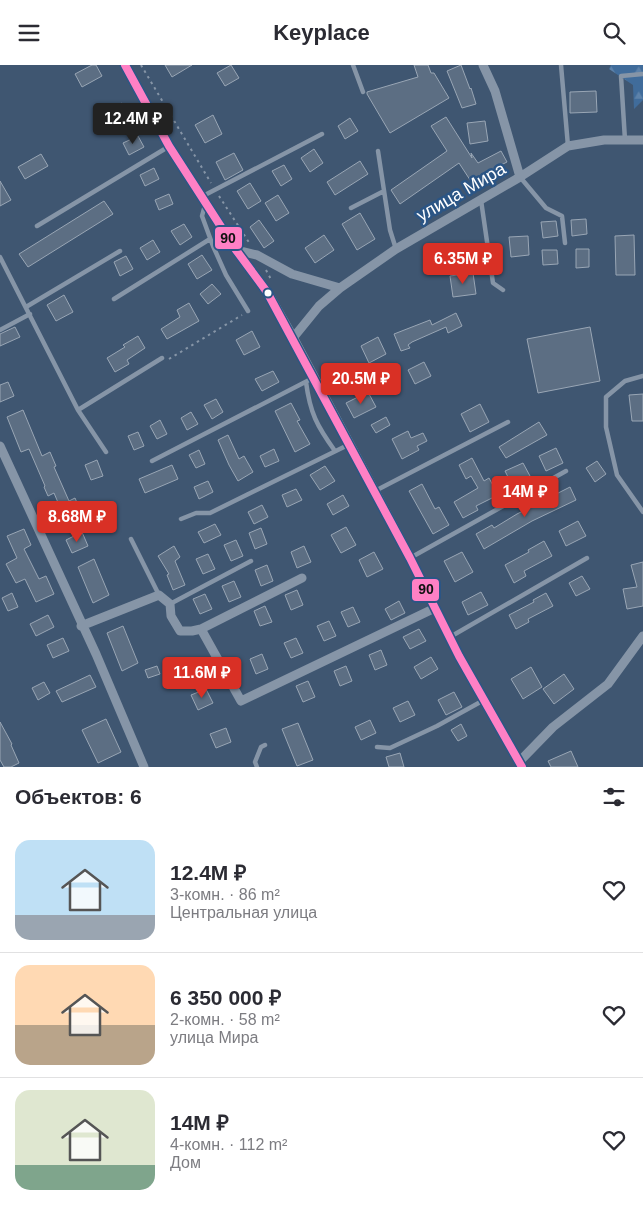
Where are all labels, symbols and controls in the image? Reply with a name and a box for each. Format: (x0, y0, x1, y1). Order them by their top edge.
icon: menu (15, 19, 43, 47)
icon: search (600, 19, 628, 47)
text: Keyplace (273, 20, 370, 45)
pin: 12.4M ₽ (87, 103, 179, 145)
text: 12.4M ₽ (104, 110, 162, 127)
street label: улица Мира (413, 158, 510, 226)
line badge: 90 (214, 226, 243, 250)
text: 90 (220, 230, 236, 246)
pin: 6.35M ₽ (417, 243, 509, 285)
text: 6.35M ₽ (434, 250, 492, 267)
unlabelled marker (263, 288, 273, 298)
pin: 20.5M ₽ (315, 363, 407, 405)
text: 20.5M ₽ (332, 370, 390, 387)
pin: 14M ₽ (490, 475, 560, 518)
text: 14M ₽ (503, 483, 547, 500)
pin: 8.68M ₽ (31, 501, 123, 543)
text: 8.68M ₽ (48, 508, 106, 525)
line badge: 90 (411, 578, 440, 602)
text: 90 (418, 581, 434, 597)
pin: 11.6M ₽ (156, 657, 248, 699)
text: 11.6M ₽ (173, 664, 231, 681)
icon: filters (600, 783, 628, 811)
text: Объектов: 6 (15, 785, 142, 808)
icon: home (55, 860, 115, 920)
text: 12.4M ₽ (170, 861, 246, 884)
icon: heart (600, 876, 628, 904)
text: 3-комн. · 86 m² (170, 886, 280, 903)
text: Центральная улица (170, 904, 317, 921)
icon: home (55, 985, 115, 1045)
text: 6 350 000 ₽ (170, 986, 281, 1009)
icon: heart (600, 1001, 628, 1029)
text: 2-комн. · 58 m² (170, 1011, 280, 1028)
text: улица Мира (170, 1029, 259, 1046)
icon: home (55, 1110, 115, 1170)
text: 14M ₽ (170, 1111, 229, 1134)
icon: heart (600, 1126, 628, 1154)
text: 4-комн. · 112 m² (170, 1136, 287, 1153)
text: Дом (170, 1154, 201, 1171)

